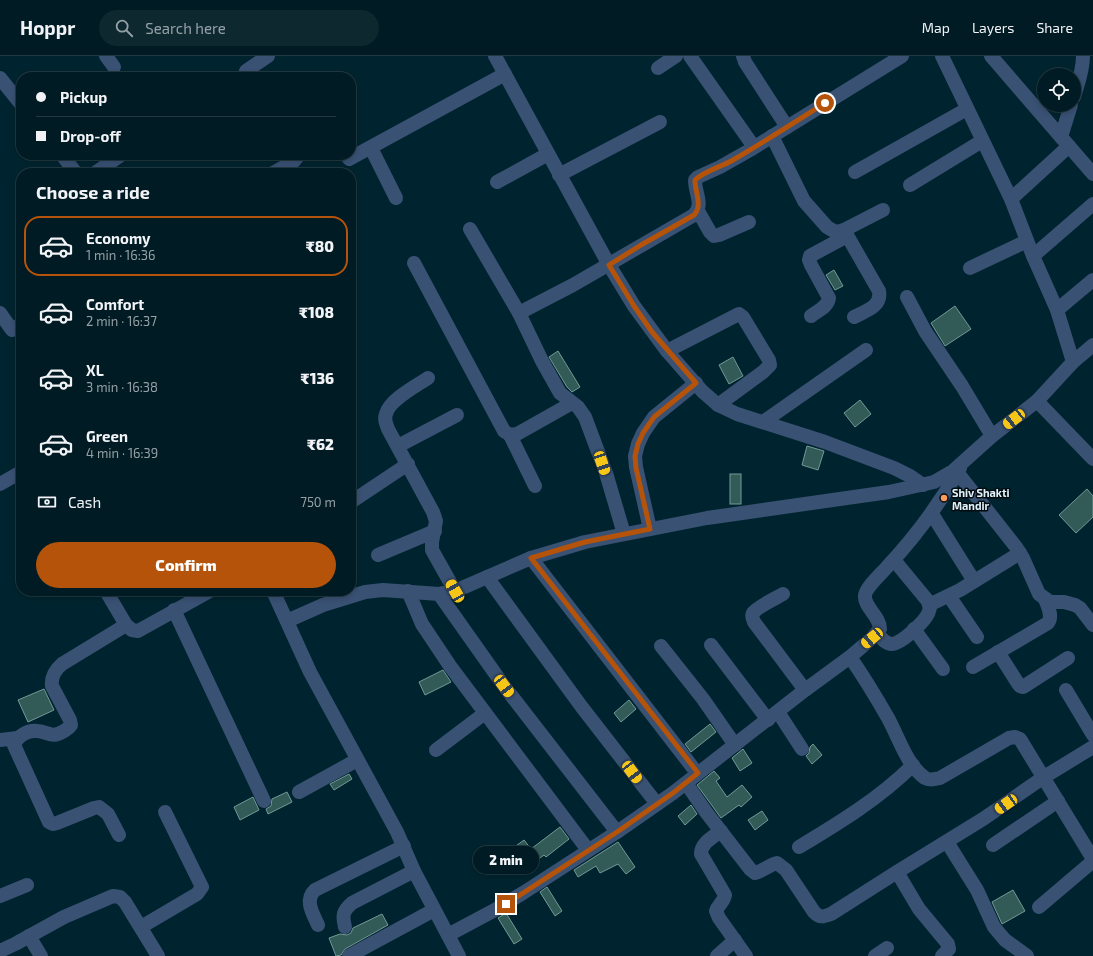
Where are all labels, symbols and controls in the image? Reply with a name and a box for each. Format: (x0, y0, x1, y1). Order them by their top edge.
search box (99, 10, 379, 46)
text: Hoppr (20, 16, 75, 39)
icon: search (113, 17, 135, 39)
text: Search here (145, 19, 226, 37)
text: Map (922, 19, 950, 36)
text: Layers (972, 19, 1014, 36)
text: Share (1036, 19, 1073, 36)
map controls (1037, 68, 1081, 112)
button: locate (1037, 68, 1081, 112)
text: Pickup (60, 88, 107, 106)
route start (816, 94, 834, 112)
text: Drop-off (60, 127, 121, 145)
text: Choose a ride (36, 181, 150, 203)
icon: car (38, 228, 74, 264)
text: Economy (86, 229, 151, 247)
text: ₹80 (306, 237, 334, 255)
text: 1 min · 16:36 (86, 247, 155, 263)
icon: car (38, 294, 74, 330)
text: Comfort (86, 295, 144, 313)
text: ₹108 (299, 303, 334, 321)
text: 2 min · 16:37 (86, 313, 157, 329)
icon: car (38, 360, 74, 396)
text: XL (86, 361, 104, 379)
text: ₹136 (301, 369, 334, 387)
text: 3 min · 16:38 (86, 379, 158, 395)
car (1001, 407, 1027, 431)
icon: car (38, 426, 74, 462)
text: Green (86, 427, 128, 445)
text: ₹62 (307, 435, 334, 453)
text: 4 min · 16:39 (86, 445, 158, 461)
car (592, 450, 612, 476)
place label: Shiv Shakti Mandir (952, 486, 1009, 512)
icon: cash (36, 491, 58, 513)
text: Cash (68, 493, 101, 511)
marker: Shiv Shakti Mandir (939, 493, 949, 503)
text: 750 m (300, 494, 336, 510)
button: Confirm (36, 542, 336, 588)
car (444, 578, 466, 604)
car (859, 626, 885, 650)
car (492, 673, 516, 699)
car (620, 759, 644, 785)
car (993, 792, 1019, 816)
callout: 2 min (473, 846, 539, 874)
text: 2 min (489, 852, 523, 868)
route end (497, 895, 515, 913)

